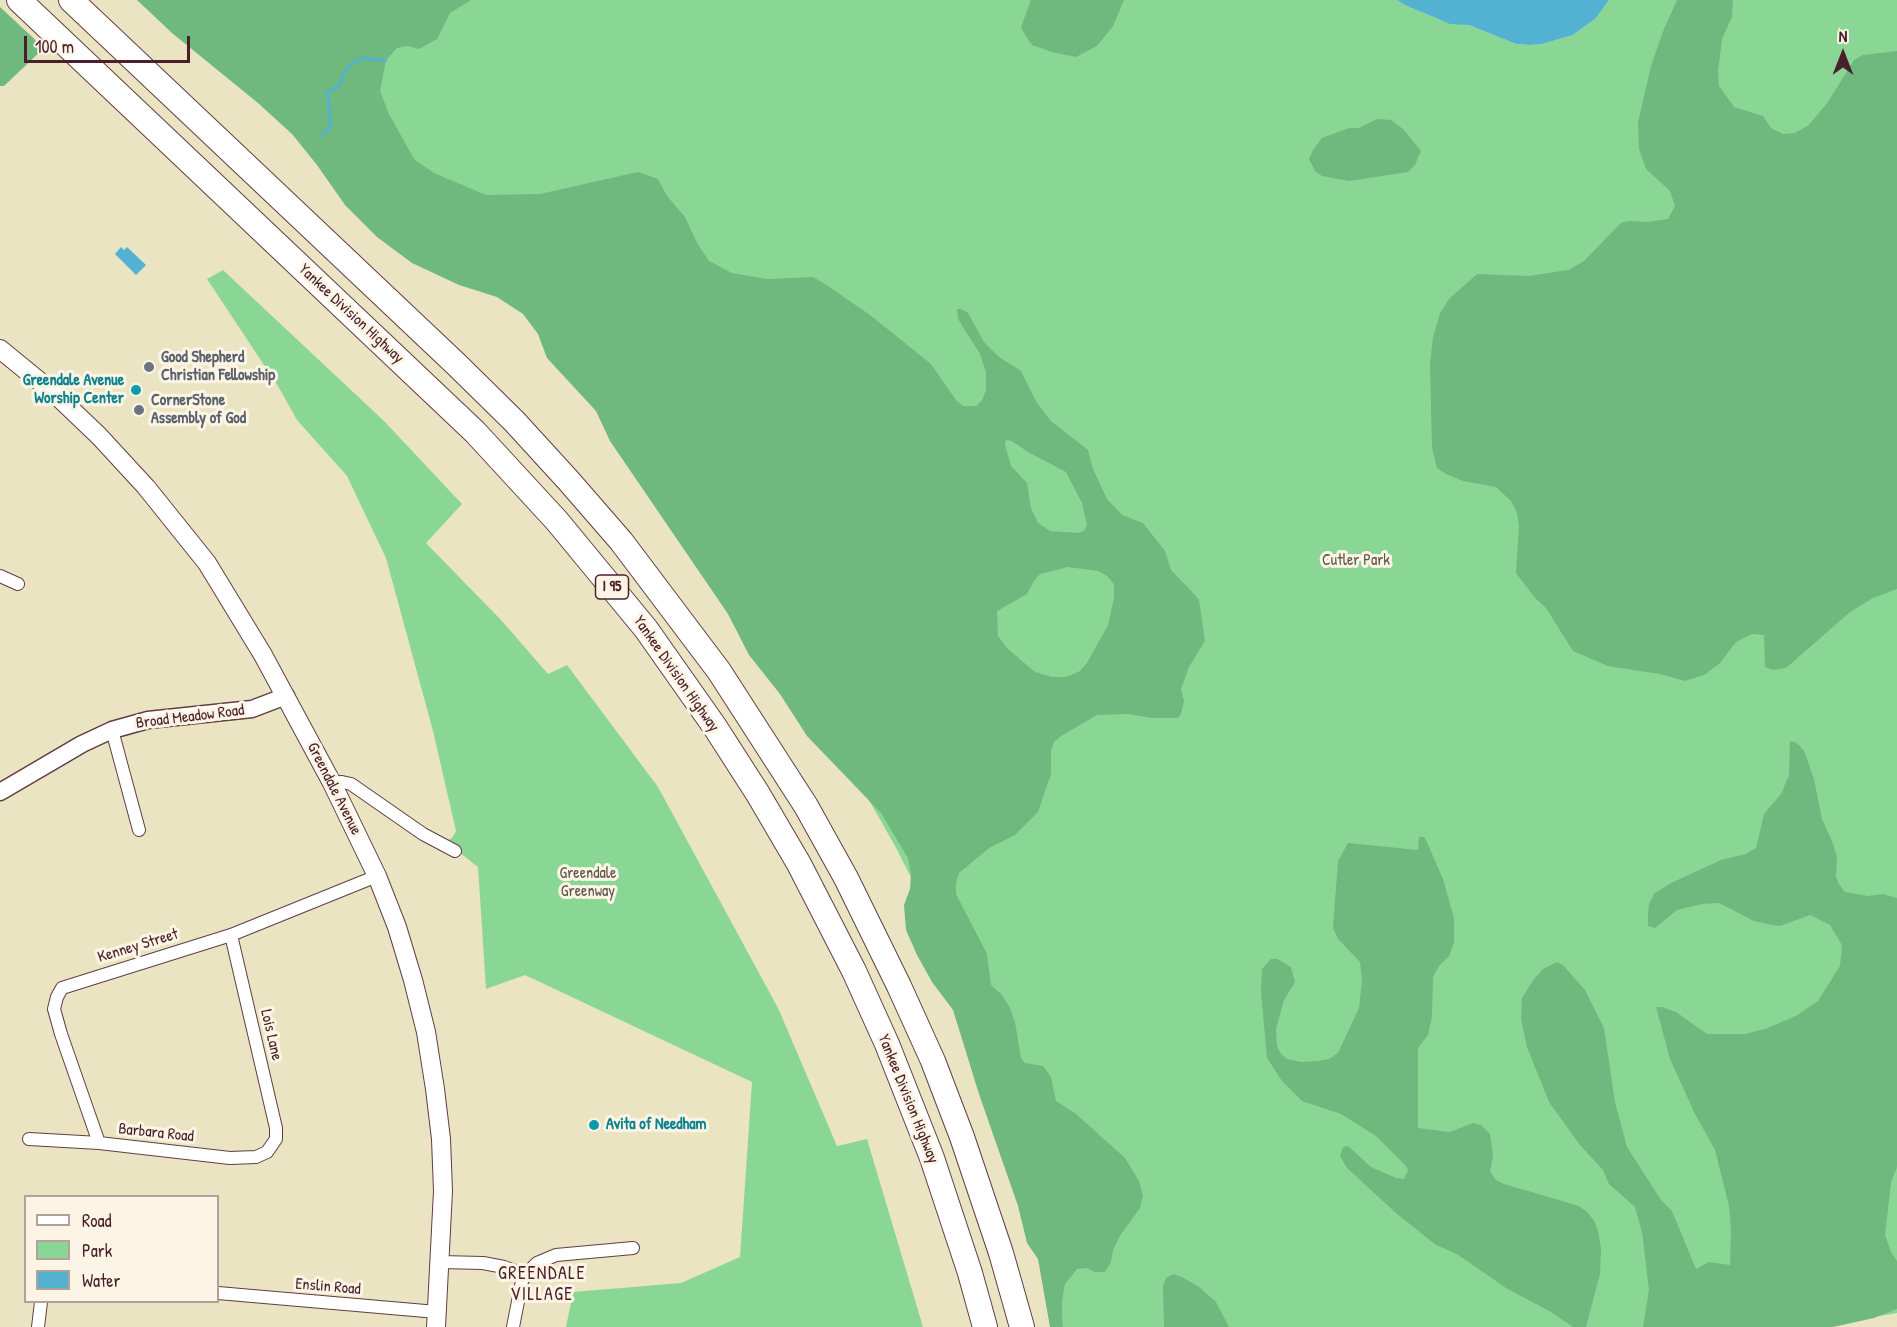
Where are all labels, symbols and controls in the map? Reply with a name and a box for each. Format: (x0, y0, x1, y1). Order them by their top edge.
scale bar (27, 24, 194, 62)
north arrow (1813, 24, 1873, 84)
text: N (1839, 25, 1847, 47)
text: 100 m (35, 34, 74, 59)
street label: Yankee Division Highway (294, 260, 408, 368)
place label: Good Shepherd Christian Fellowship (161, 348, 275, 386)
marker: Good Shepherd Christian Fellowship (142, 360, 156, 374)
place label: Greendale Avenue Worship Center (23, 371, 124, 409)
marker: Greendale Avenue Worship Center (129, 383, 143, 397)
place label: CornerStone Assembly of God (151, 391, 246, 429)
marker: CornerStone Assembly of God (132, 403, 146, 417)
park label: Cutler Park (1322, 551, 1390, 571)
road number: I 95 (596, 575, 628, 599)
street label: Yankee Division Highway (629, 612, 723, 736)
street label: Broad Meadow Road (135, 701, 245, 733)
street label: Greendale Avenue (302, 740, 366, 838)
park label: Greendale Greenway (560, 864, 616, 902)
street label: Kenney Street (95, 925, 181, 967)
street label: Lois Lane (256, 1008, 286, 1062)
street label: Yankee Division Highway (873, 1032, 943, 1166)
place label: Avita of Needham (606, 1115, 706, 1135)
marker: Avita of Needham (587, 1118, 601, 1132)
street label: Barbara Road (117, 1119, 195, 1147)
legend (24, 1195, 219, 1303)
text: Road (82, 1208, 112, 1233)
text: Park (82, 1238, 112, 1263)
district label: GREENDALE VILLAGE (498, 1263, 586, 1306)
text: Water (82, 1268, 120, 1293)
street label: Enslin Road (295, 1275, 361, 1299)

